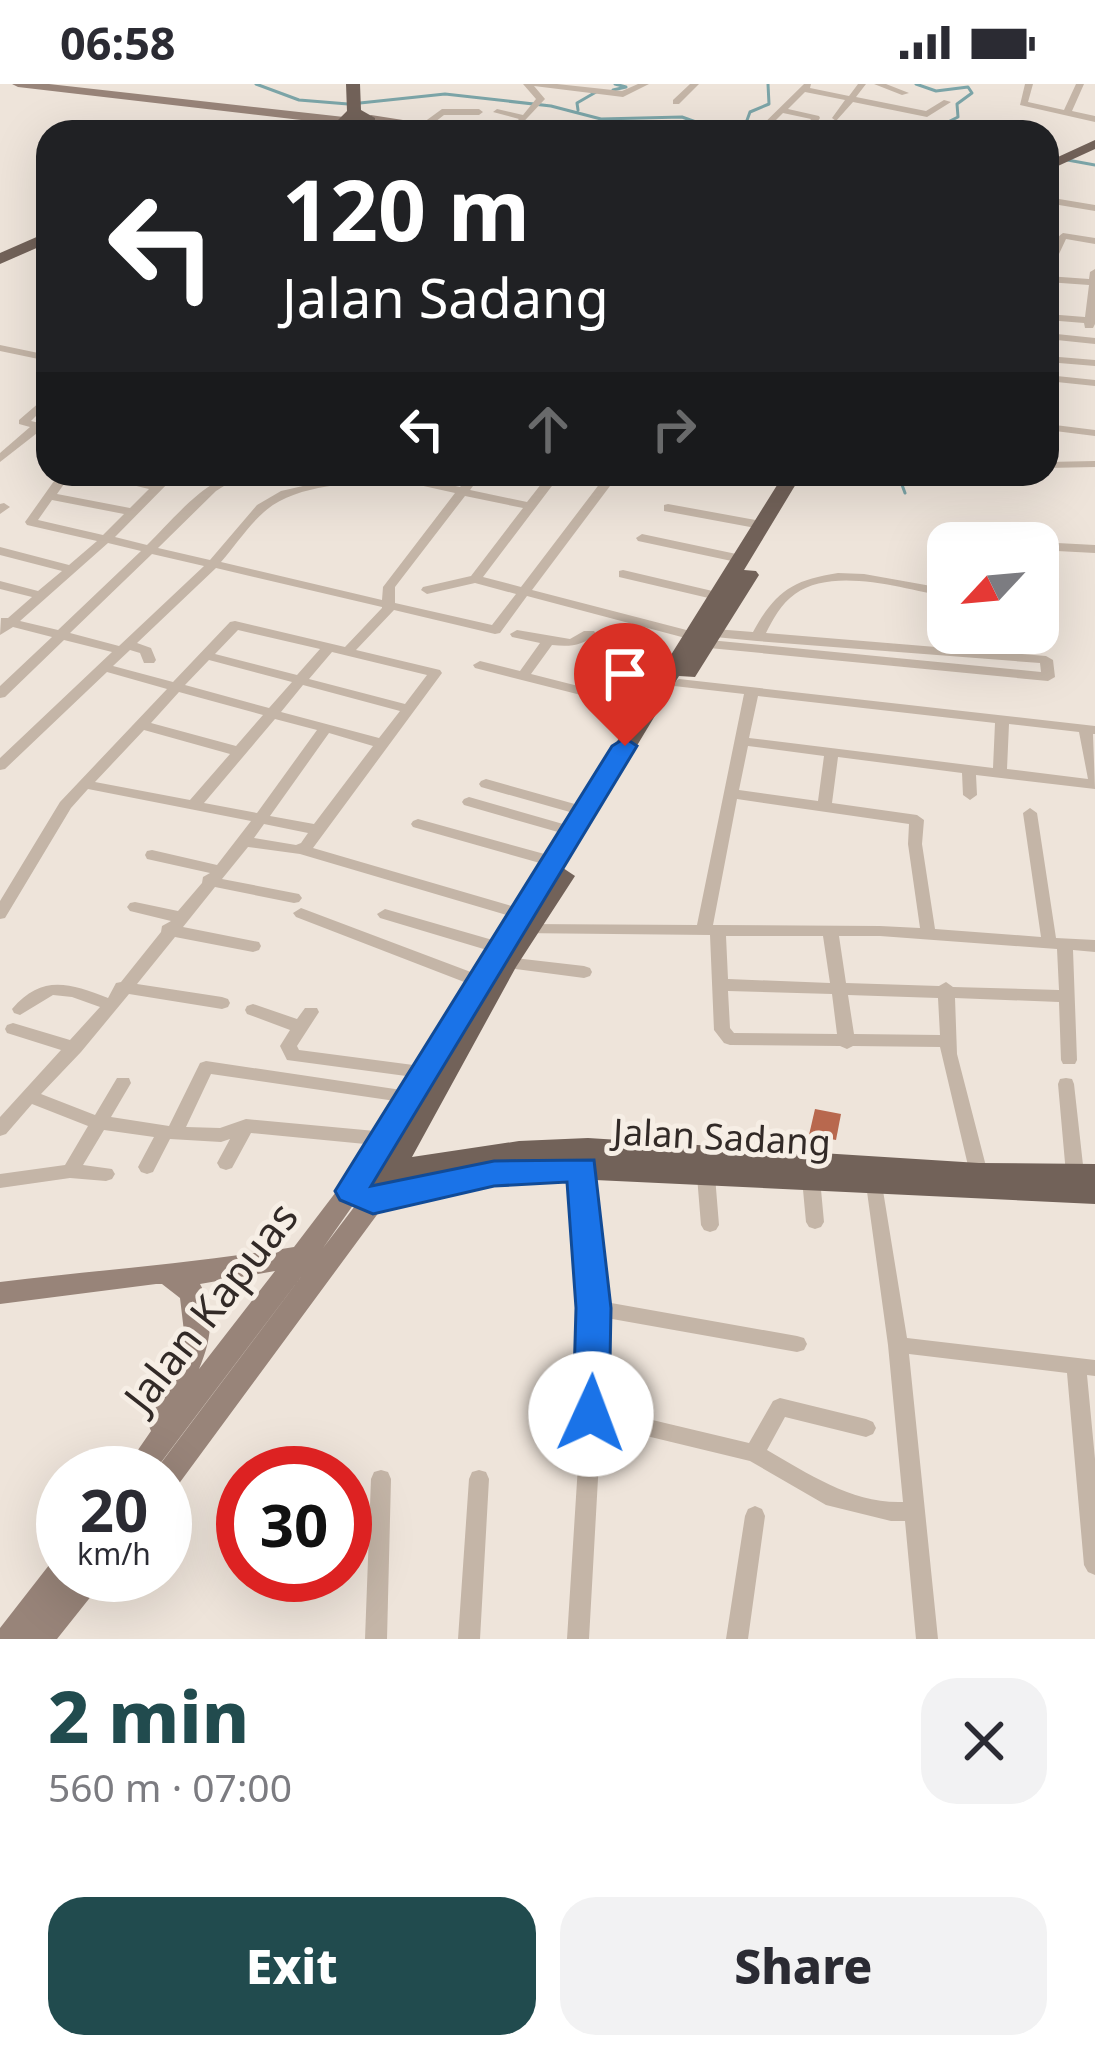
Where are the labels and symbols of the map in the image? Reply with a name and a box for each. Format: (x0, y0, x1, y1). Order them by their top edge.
north arrow (927, 522, 1059, 654)
pin (574, 623, 676, 746)
street label: Jalan Sadang (609, 1106, 832, 1167)
street label: Jalan Kapuas (108, 1189, 310, 1426)
position arrow (528, 1351, 654, 1477)
speed limit sign: 30 (216, 1446, 372, 1602)

